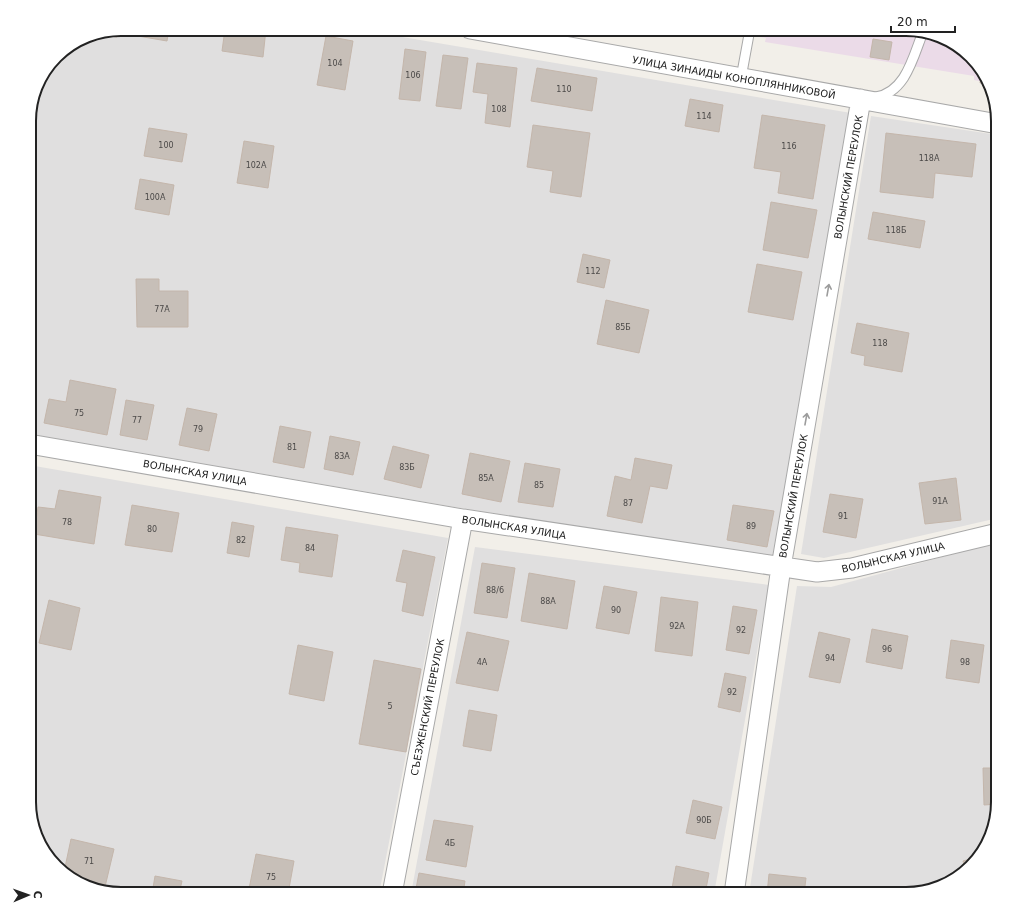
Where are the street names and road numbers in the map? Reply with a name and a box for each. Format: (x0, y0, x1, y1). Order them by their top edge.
street label: УЛИЦА ЗИНАИДЫ КОНОПЛЯННИКОВОЙ (631, 53, 837, 101)
street label: ВОЛЫНСКИЙ ПЕРЕУЛОК (831, 114, 865, 240)
street label: ВОЛЫНСКИЙ ПЕРЕУЛОК (776, 433, 810, 559)
street label: ВОЛЫНСКАЯ УЛИЦА (142, 458, 248, 487)
street label: ВОЛЫНСКАЯ УЛИЦА (461, 514, 567, 541)
street label: ВОЛЫНСКАЯ УЛИЦА (841, 540, 946, 575)
street label: СЪЕЗЖЕНСКИЙ ПЕРЕУЛОК (408, 637, 446, 777)

